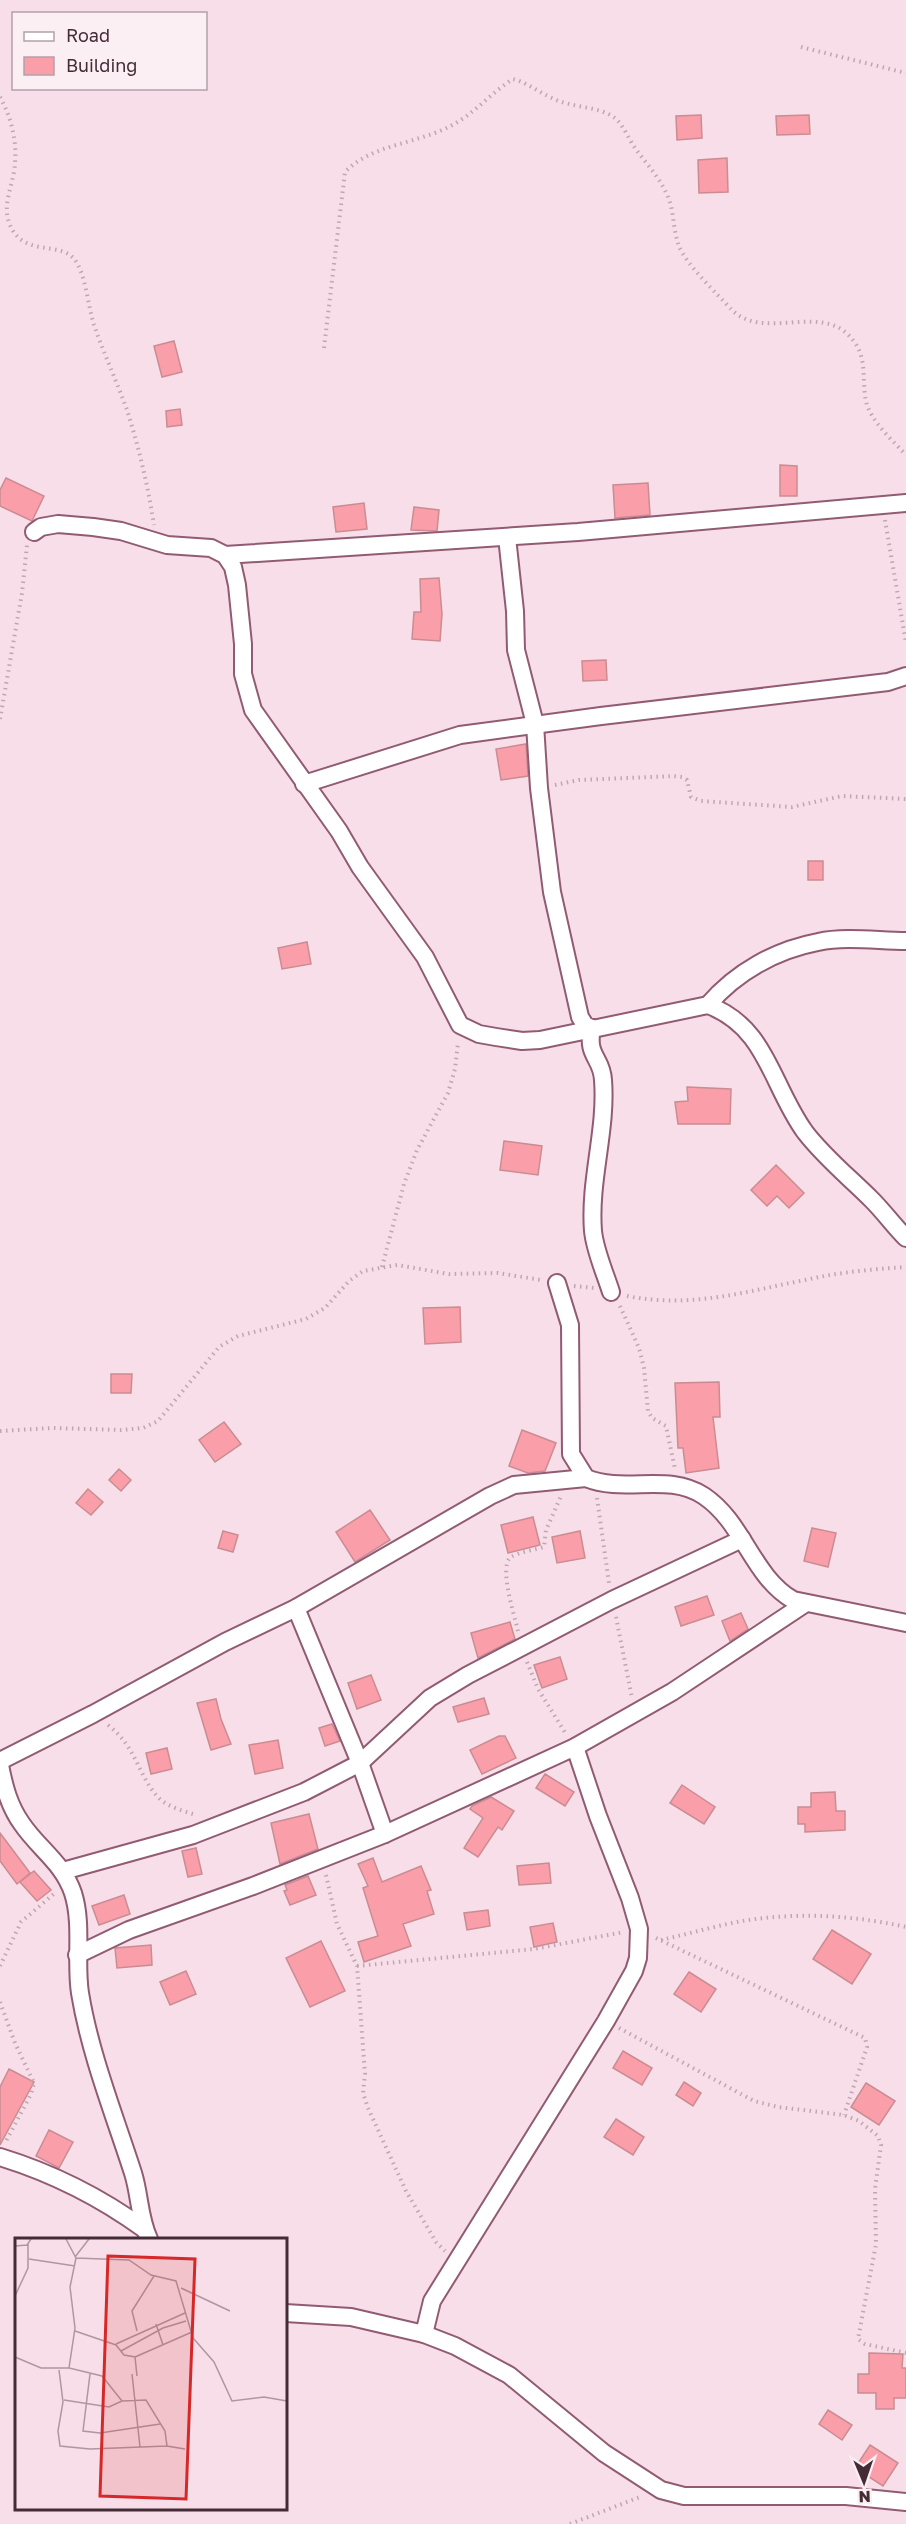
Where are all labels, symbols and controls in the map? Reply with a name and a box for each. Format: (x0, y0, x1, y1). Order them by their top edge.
legend (12, 12, 207, 90)
text: Road (66, 24, 110, 46)
text: Building (66, 54, 137, 76)
inset map (15, 2238, 286, 2509)
north arrow (834, 2452, 894, 2512)
text: N (858, 2487, 871, 2507)

